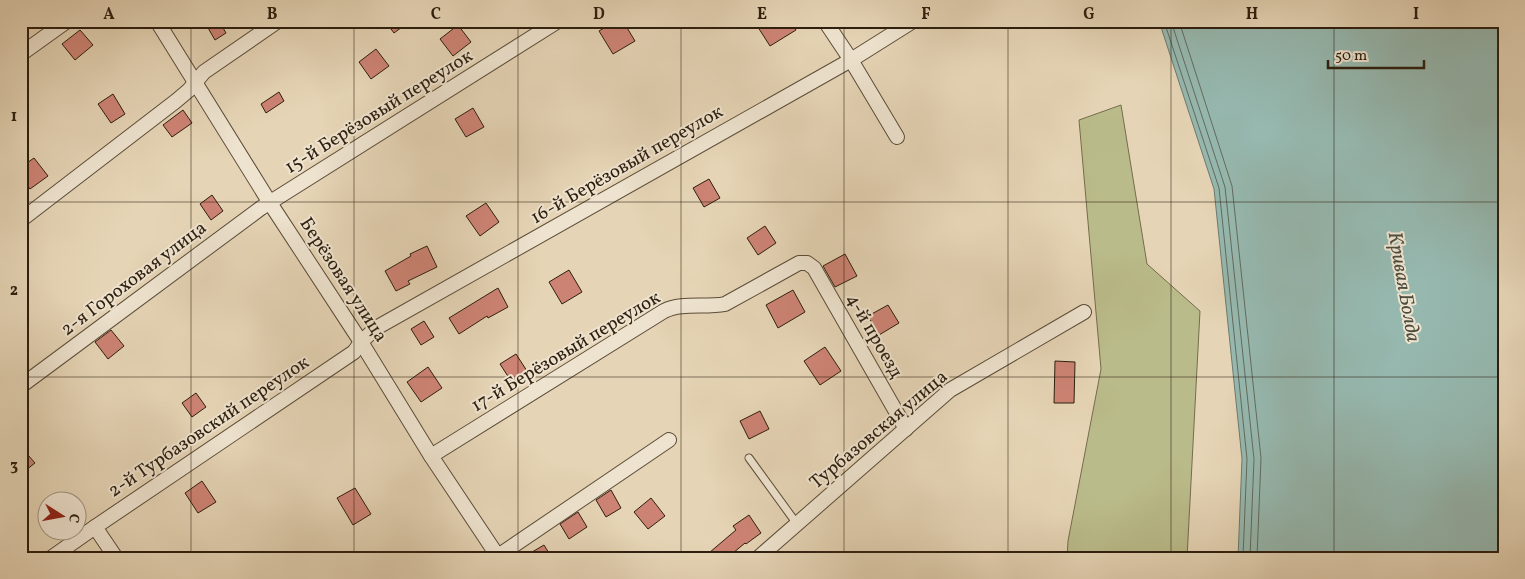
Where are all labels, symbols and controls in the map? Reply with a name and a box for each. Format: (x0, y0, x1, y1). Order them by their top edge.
text: A (103, 4, 115, 26)
text: B (267, 4, 278, 26)
text: C (431, 4, 441, 26)
text: D (593, 4, 605, 26)
text: E (757, 4, 767, 26)
text: F (921, 4, 931, 26)
text: G (1083, 4, 1095, 26)
text: H (1246, 4, 1258, 26)
text: I (1413, 4, 1419, 26)
scale bar (1328, 38, 1424, 70)
street label: 15-й Берёзовый переулок (280, 43, 478, 181)
text: 50 m (1335, 46, 1367, 67)
street label: 16-й Берёзовый переулок (526, 99, 728, 231)
text: 1 (11, 106, 17, 128)
street label: Берёзовая улица (293, 213, 393, 347)
street label: 2-я Гороховая улица (56, 215, 212, 343)
water label: Кривая Болда (1380, 230, 1426, 344)
text: 2 (10, 280, 18, 302)
street label: 17-й Берёзовый переулок (466, 285, 666, 419)
street label: 4-й проезд (839, 289, 909, 383)
street label: 2-й Турбазовский переулок (103, 350, 315, 504)
street label: Турбазовская улица (804, 364, 954, 496)
text: 3 (10, 455, 18, 477)
north arrow (38, 492, 88, 542)
text: С (63, 512, 83, 524)

